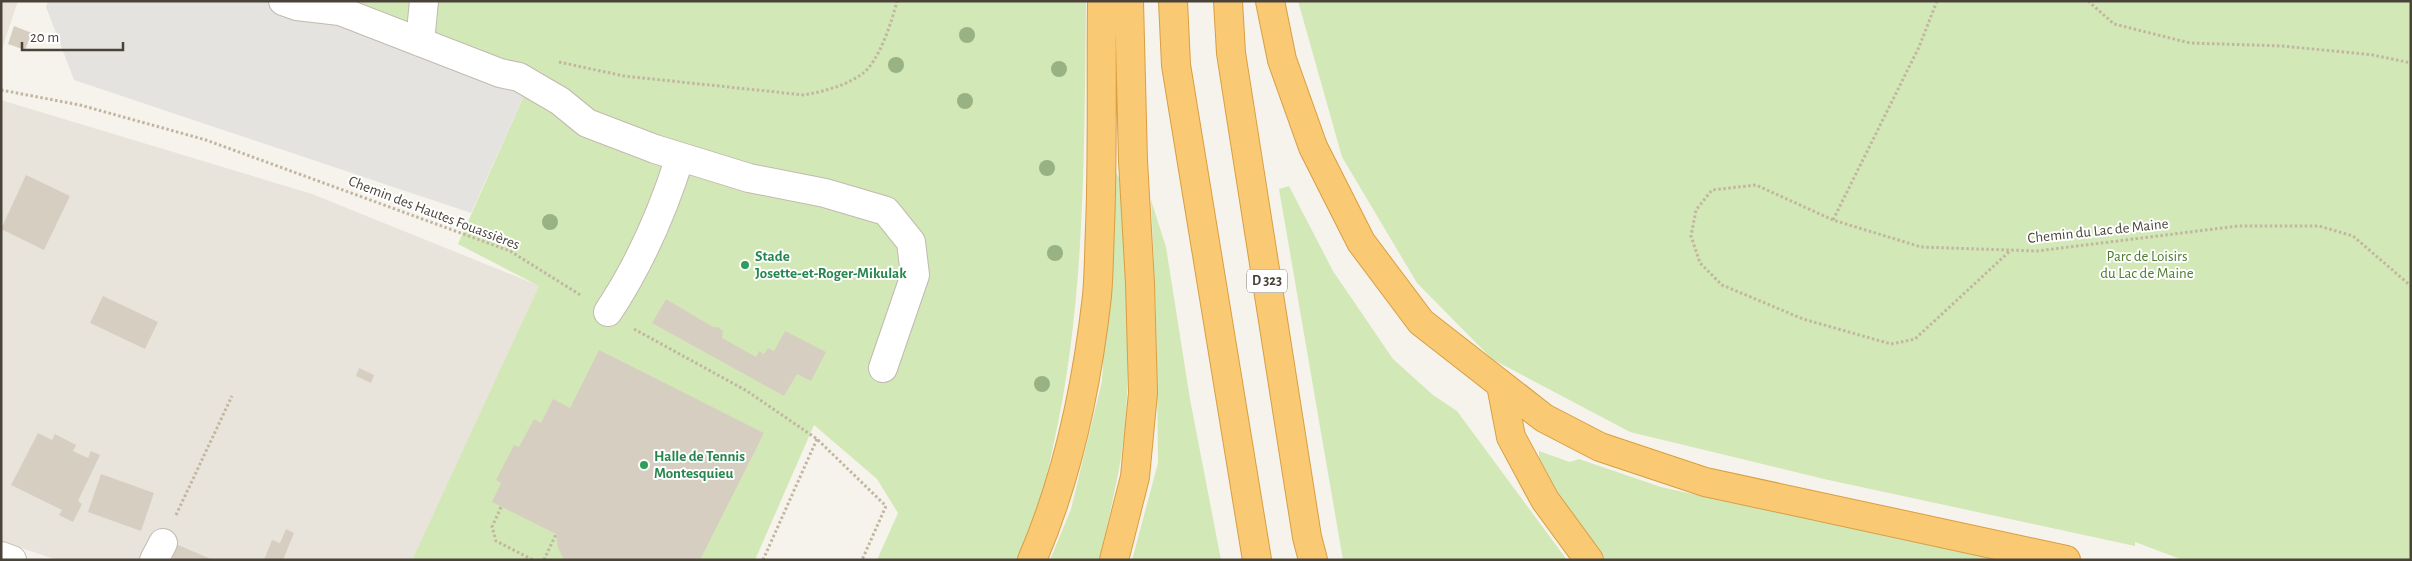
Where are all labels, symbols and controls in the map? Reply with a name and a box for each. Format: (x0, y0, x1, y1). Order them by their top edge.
scale bar (22, 20, 124, 52)
text: 20 m (30, 30, 59, 45)
street label: Chemin des Hautes Fouassières (346, 173, 522, 253)
street label: Chemin du Lac de Maine (2027, 216, 2169, 246)
place label: Stade Josette-et-Roger-Mikulak (755, 249, 907, 281)
park label: Parc de Loisirs du Lac de Maine (2100, 249, 2194, 281)
marker: Stade Josette-et-Roger-Mikulak (739, 259, 751, 271)
road number: D 323 (1247, 270, 1287, 292)
place label: Halle de Tennis Montesquieu (654, 449, 745, 481)
marker: Halle de Tennis Montesquieu (638, 459, 650, 471)

